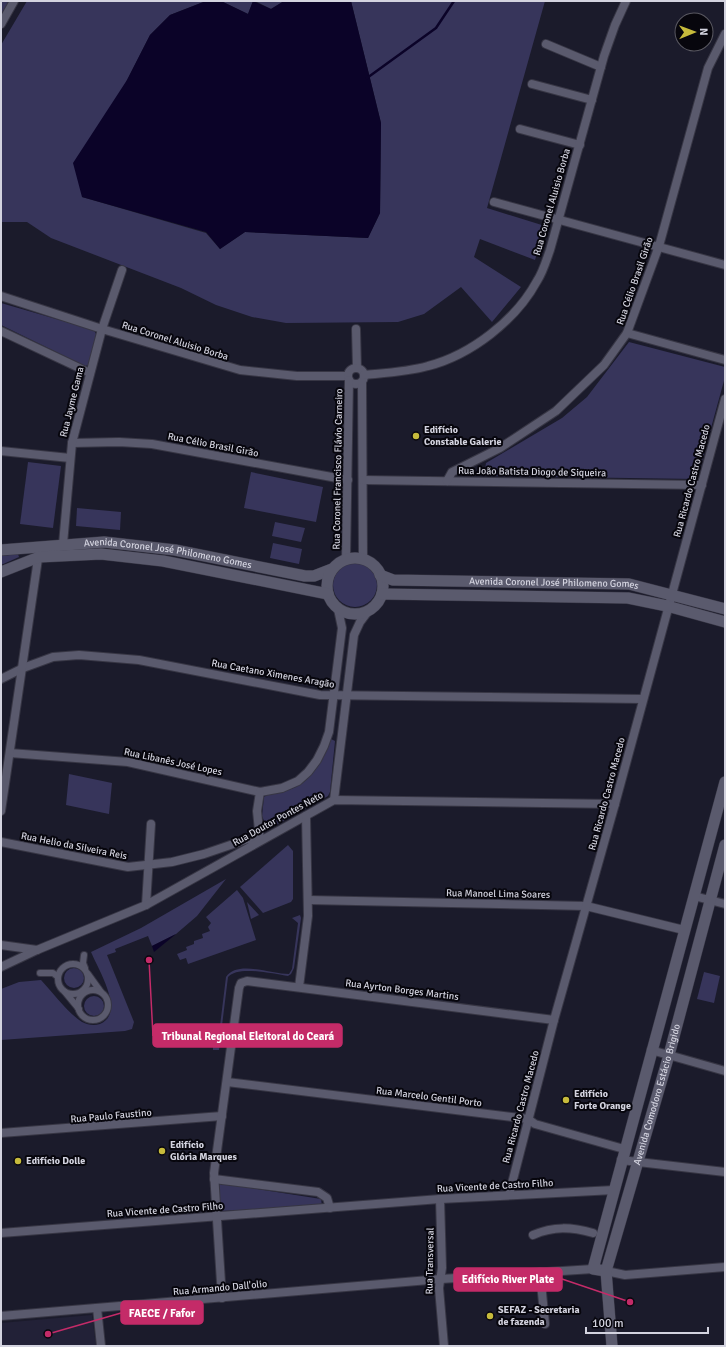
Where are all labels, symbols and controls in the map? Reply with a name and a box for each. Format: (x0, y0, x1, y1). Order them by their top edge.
north arrow (674, 12, 714, 52)
text: N (697, 28, 710, 36)
street label: Rua Coronel Aluisio Borba (531, 147, 573, 257)
street label: Rua Célio Brasil Girão (614, 235, 656, 327)
street label: Rua Coronel Aluisio Borba (120, 319, 230, 363)
street label: Rua Jayme Gama (57, 366, 87, 438)
street label: Rua Coronel Francisco Flávio Carneiro (331, 388, 345, 550)
street label: Rua Ricardo Castro Macedo (671, 423, 713, 539)
place label: Edifício Constable Galerie (424, 424, 501, 448)
street label: Rua Célio Brasil Girão (167, 430, 259, 460)
marker: Edifício Constable Galerie (411, 431, 421, 441)
street label: Rua João Batista Diogo de Siqueira (458, 465, 606, 479)
street label: Avenida Coronel José Philomeno Gomes (83, 536, 253, 571)
street label: Avenida Coronel José Philomeno Gomes (469, 575, 641, 592)
street label: Rua Caetano Ximenes Aragão (210, 657, 336, 691)
street label: Rua Ricardo Castro Macedo (586, 736, 628, 852)
street label: Rua Libanês José Lopes (123, 746, 224, 778)
street label: Rua Doutor Pontes Neto (231, 789, 325, 849)
street label: Rua Helio da Silveira Reis (20, 830, 129, 862)
street label: Rua Manoel Lima Soares (446, 887, 551, 901)
street label: Rua Ayrton Borges Martins (345, 977, 460, 1003)
street label: Avenida Comodoro Estácio Brigido (631, 1023, 683, 1167)
callout: Tribunal Regional Eleitoral do Ceará (153, 1024, 342, 1047)
text: Tribunal Regional Eleitoral do Ceará (162, 1030, 335, 1043)
street label: Rua Ricardo Castro Macedo (500, 1049, 542, 1165)
street label: Rua Marcelo Gentil Porto (375, 1085, 483, 1109)
place label: Edifício Forte Orange (574, 1088, 631, 1112)
marker: Edifício Forte Orange (561, 1095, 571, 1105)
street label: Rua Paulo Faustino (70, 1106, 152, 1126)
place label: Edifício Glória Marques (170, 1139, 237, 1163)
marker: Edifício Glória Marques (157, 1146, 167, 1156)
place label: Edifício Dolle (26, 1155, 85, 1167)
marker: Edifício Dolle (13, 1156, 23, 1166)
street label: Rua Vicente de Castro Filho (437, 1177, 553, 1195)
street label: Rua Vicente de Castro Filho (106, 1200, 224, 1220)
street label: Rua Transversal (423, 1227, 437, 1295)
callout: Edifício River Plate (454, 1268, 562, 1291)
text: Edifício River Plate (462, 1273, 555, 1286)
street label: Rua Armando Dall'olio (172, 1278, 268, 1298)
callout: FAECE / Fafor (121, 1301, 203, 1324)
place label: SEFAZ - Secretaria de fazenda (498, 1304, 580, 1328)
text: FAECE / Fafor (129, 1307, 196, 1320)
scale bar (586, 1309, 708, 1335)
marker: SEFAZ - Secretaria de fazenda (485, 1311, 495, 1321)
text: 100 m (592, 1316, 624, 1331)

